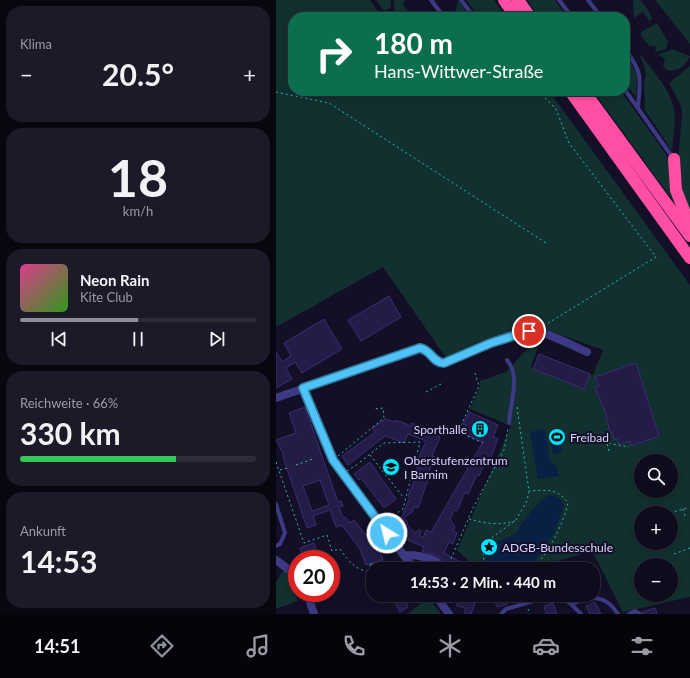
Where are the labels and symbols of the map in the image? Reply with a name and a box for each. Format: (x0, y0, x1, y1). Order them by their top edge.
pin (512, 314, 546, 348)
building icon: Sporthalle (470, 419, 490, 439)
place label: Sporthalle (414, 422, 467, 437)
sports icon: Freibad (547, 427, 567, 447)
place label: Freibad (570, 430, 609, 445)
place label: Oberstufenzentrum I Barnim (404, 453, 508, 482)
school or university icon: Oberstufenzentrum I Barnim (381, 457, 401, 477)
position arrow (366, 512, 408, 554)
place icon: ADGB-Bundesschule (479, 537, 499, 557)
place label: ADGB-Bundesschule (502, 540, 613, 555)
speed limit sign: 20 (288, 550, 340, 602)

